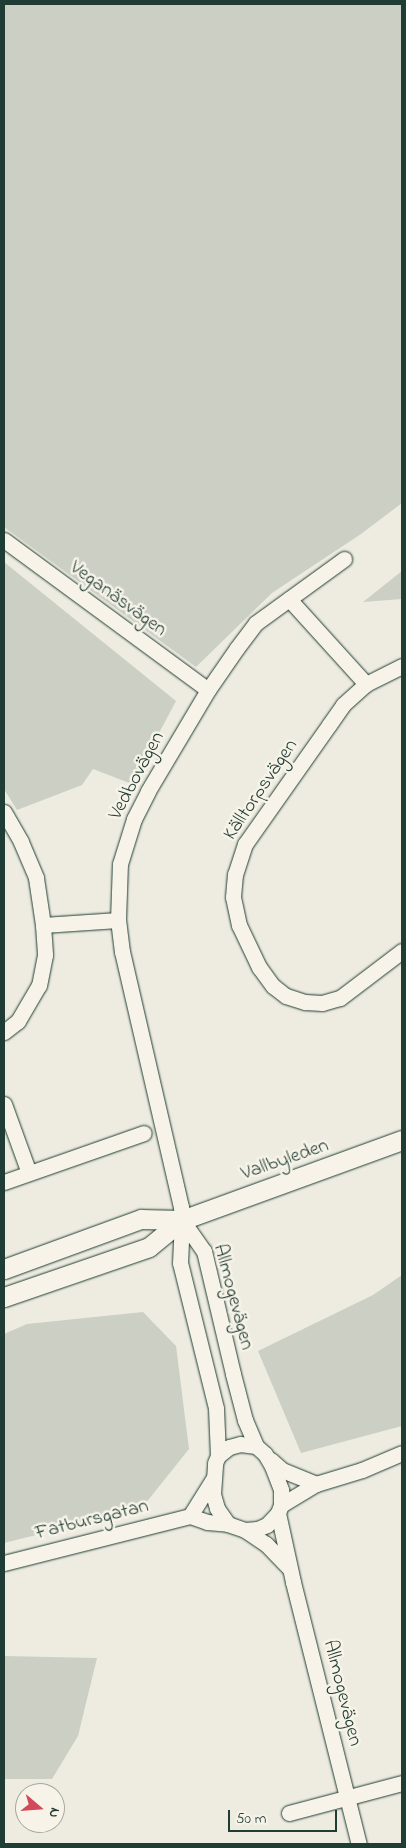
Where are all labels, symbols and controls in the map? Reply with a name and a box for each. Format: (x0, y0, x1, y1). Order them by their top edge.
street label: Veganäsvägen (65, 556, 171, 642)
street label: Vedbovägen (104, 728, 170, 824)
street label: Källtorpsvägen (218, 735, 304, 845)
street label: Vallbyleden (238, 1134, 332, 1186)
street label: Allmogevägen (207, 1241, 259, 1353)
street label: Fatbursgatan (33, 1494, 151, 1546)
street label: Allmogevägen (317, 1637, 367, 1749)
north arrow (15, 1783, 65, 1833)
scale bar (231, 1800, 340, 1832)
text: N (42, 1805, 65, 1820)
text: 50 m (236, 1808, 266, 1830)

